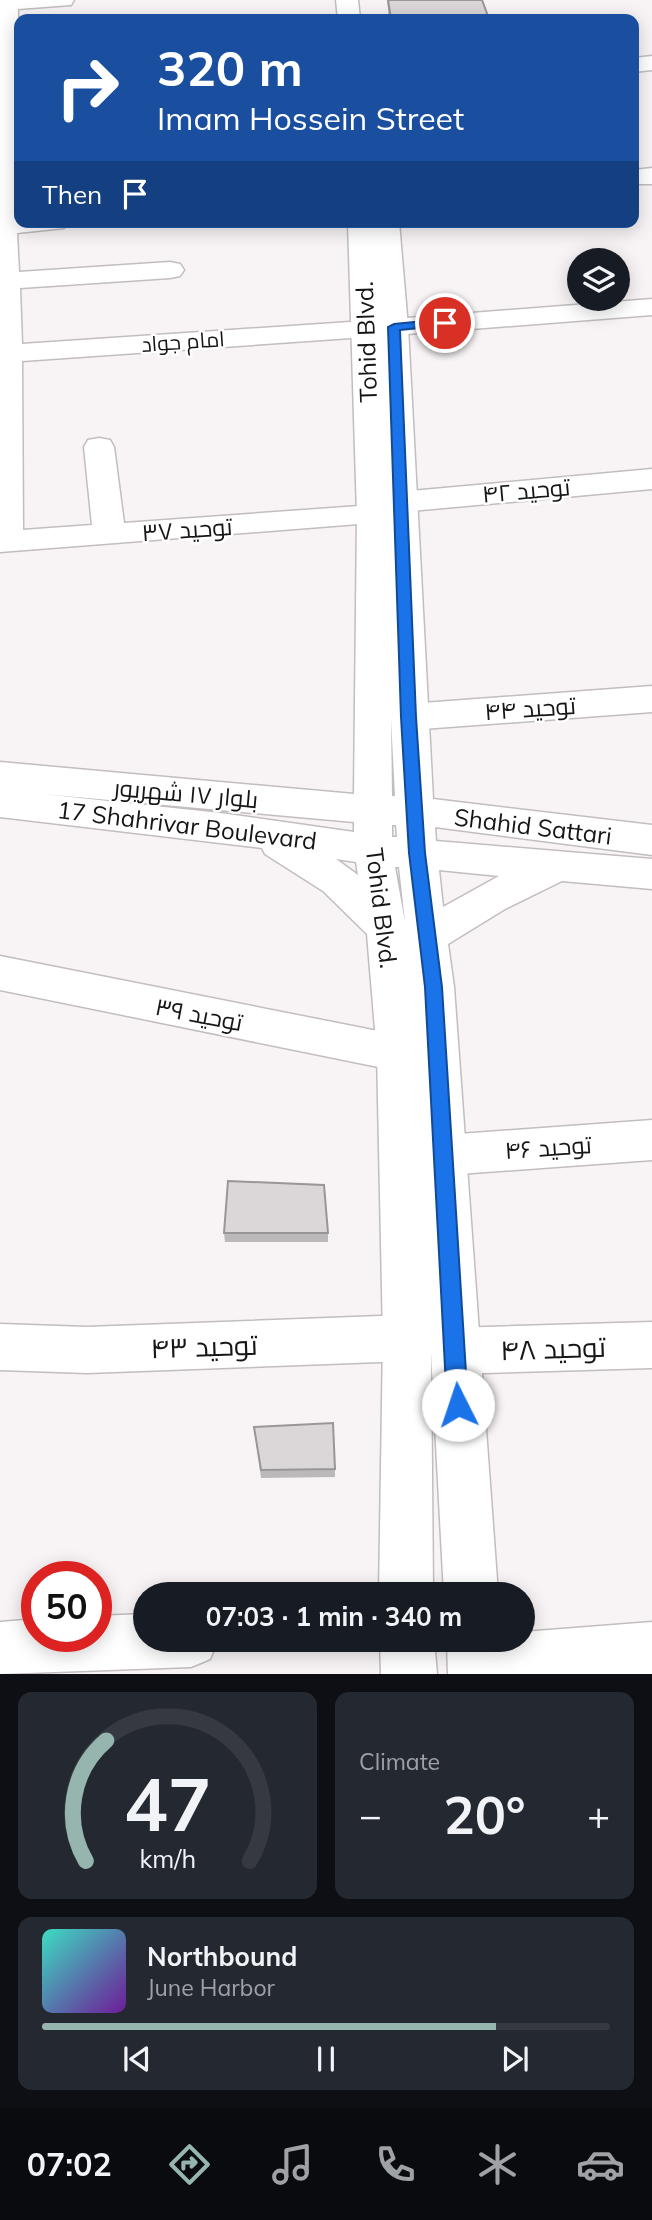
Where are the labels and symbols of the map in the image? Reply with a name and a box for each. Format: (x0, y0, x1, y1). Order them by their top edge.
street label: Tohid Blvd. (349, 281, 383, 403)
pin (415, 293, 475, 353)
street label: امام جواد (140, 325, 226, 359)
street label: توحید ۴۲ (481, 471, 572, 509)
street label: توحید ۳۷ (141, 511, 234, 547)
street label: توحید ۴۴ (483, 690, 577, 726)
street label: بلوار ۱۷ شهریور (111, 772, 259, 814)
street label: 17 Shahrivar Boulevard (56, 794, 318, 856)
street label: Shahid Sattari (452, 801, 614, 851)
street label: Tohid Blvd. (360, 846, 404, 970)
street label: توحید ۳۹ (153, 991, 246, 1037)
street label: توحید ۴۶ (503, 1129, 593, 1165)
street label: توحید ۴۳ (150, 1327, 259, 1365)
street label: توحید ۴۸ (500, 1329, 607, 1367)
position arrow (421, 1368, 495, 1442)
speed limit sign: 50 (21, 1561, 112, 1652)

